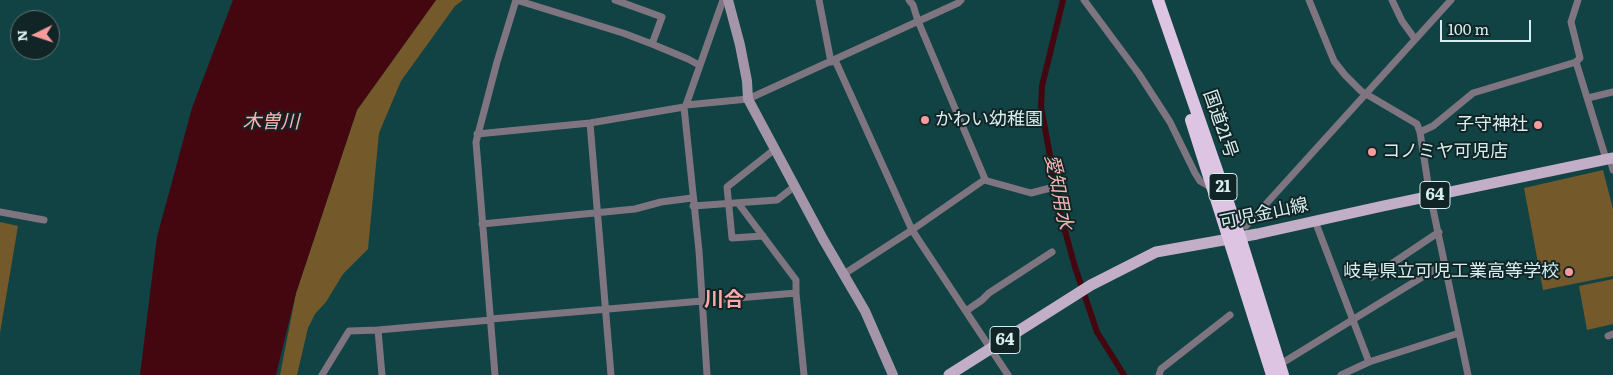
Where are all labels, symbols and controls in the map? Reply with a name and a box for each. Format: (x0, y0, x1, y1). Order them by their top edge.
north arrow (10, 10, 60, 60)
scale bar (1443, 10, 1534, 42)
text: 100 m (1448, 17, 1489, 40)
text: N (11, 29, 31, 43)
street label: 国道21号 (1198, 87, 1242, 161)
place label: かわい幼稚園 (935, 109, 1043, 131)
water label: 木曽川 (243, 111, 299, 133)
marker: かわい幼稚園 (919, 114, 931, 126)
place label: 子守神社 (1456, 114, 1528, 136)
marker: 子守神社 (1532, 119, 1544, 131)
place label: コノミヤ可児店 (1382, 141, 1508, 163)
marker: コノミヤ可児店 (1366, 146, 1378, 158)
water label: 愛知用水 (1040, 153, 1076, 231)
road number: 21 (1209, 173, 1237, 200)
road number: 64 (1420, 182, 1450, 208)
street label: 可児金山線 (1218, 194, 1310, 234)
place label: 岐阜県立可児工業高等学校 (1343, 261, 1559, 283)
marker: 岐阜県立可児工業高等学校 (1563, 266, 1575, 278)
district label: 川合 (704, 288, 744, 312)
road number: 64 (990, 326, 1020, 354)

